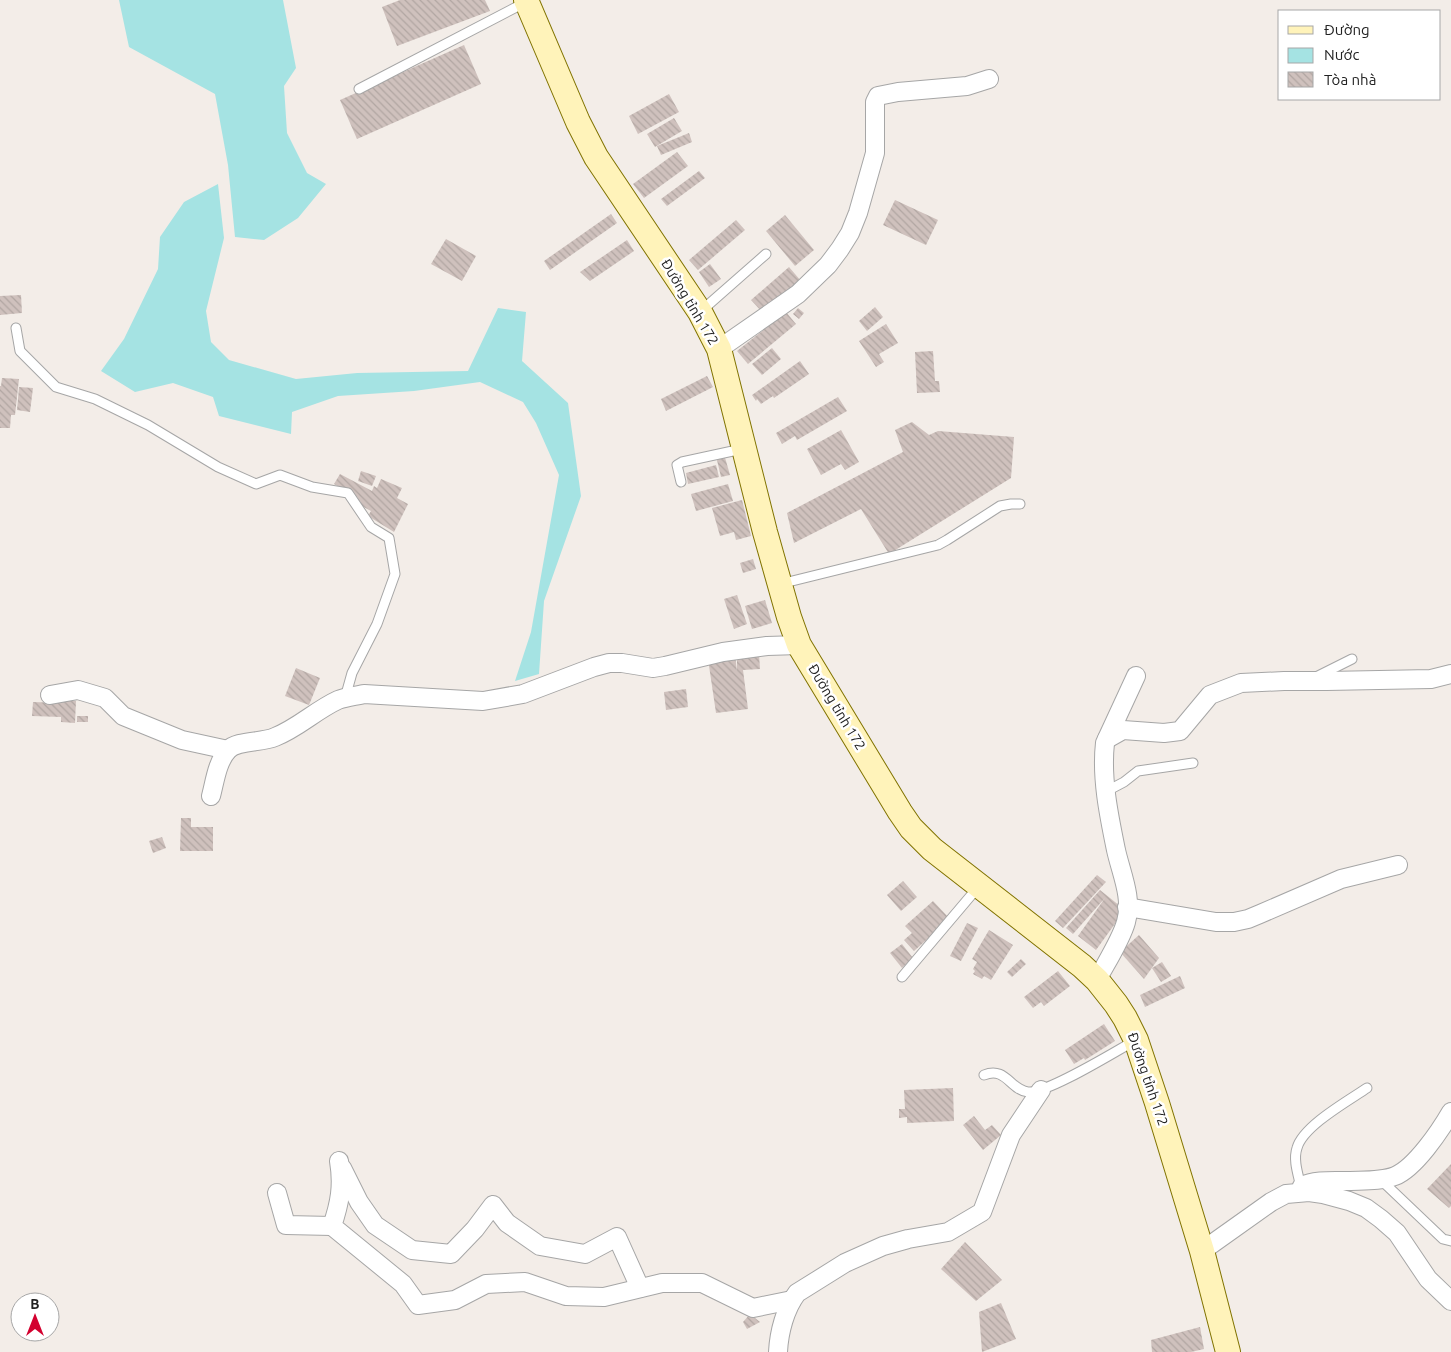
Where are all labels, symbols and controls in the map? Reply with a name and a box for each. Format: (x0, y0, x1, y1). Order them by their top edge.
legend (1278, 10, 1441, 100)
text: Đường (1324, 21, 1370, 38)
text: Nước (1324, 46, 1359, 63)
text: Tòa nhà (1324, 71, 1376, 88)
street label: Đường tỉnh 172 (658, 256, 722, 348)
street label: Đường tỉnh 172 (805, 661, 869, 753)
street label: Đường tỉnh 172 (1125, 1030, 1171, 1128)
north arrow (10, 1292, 60, 1342)
text: B (30, 1296, 40, 1312)

